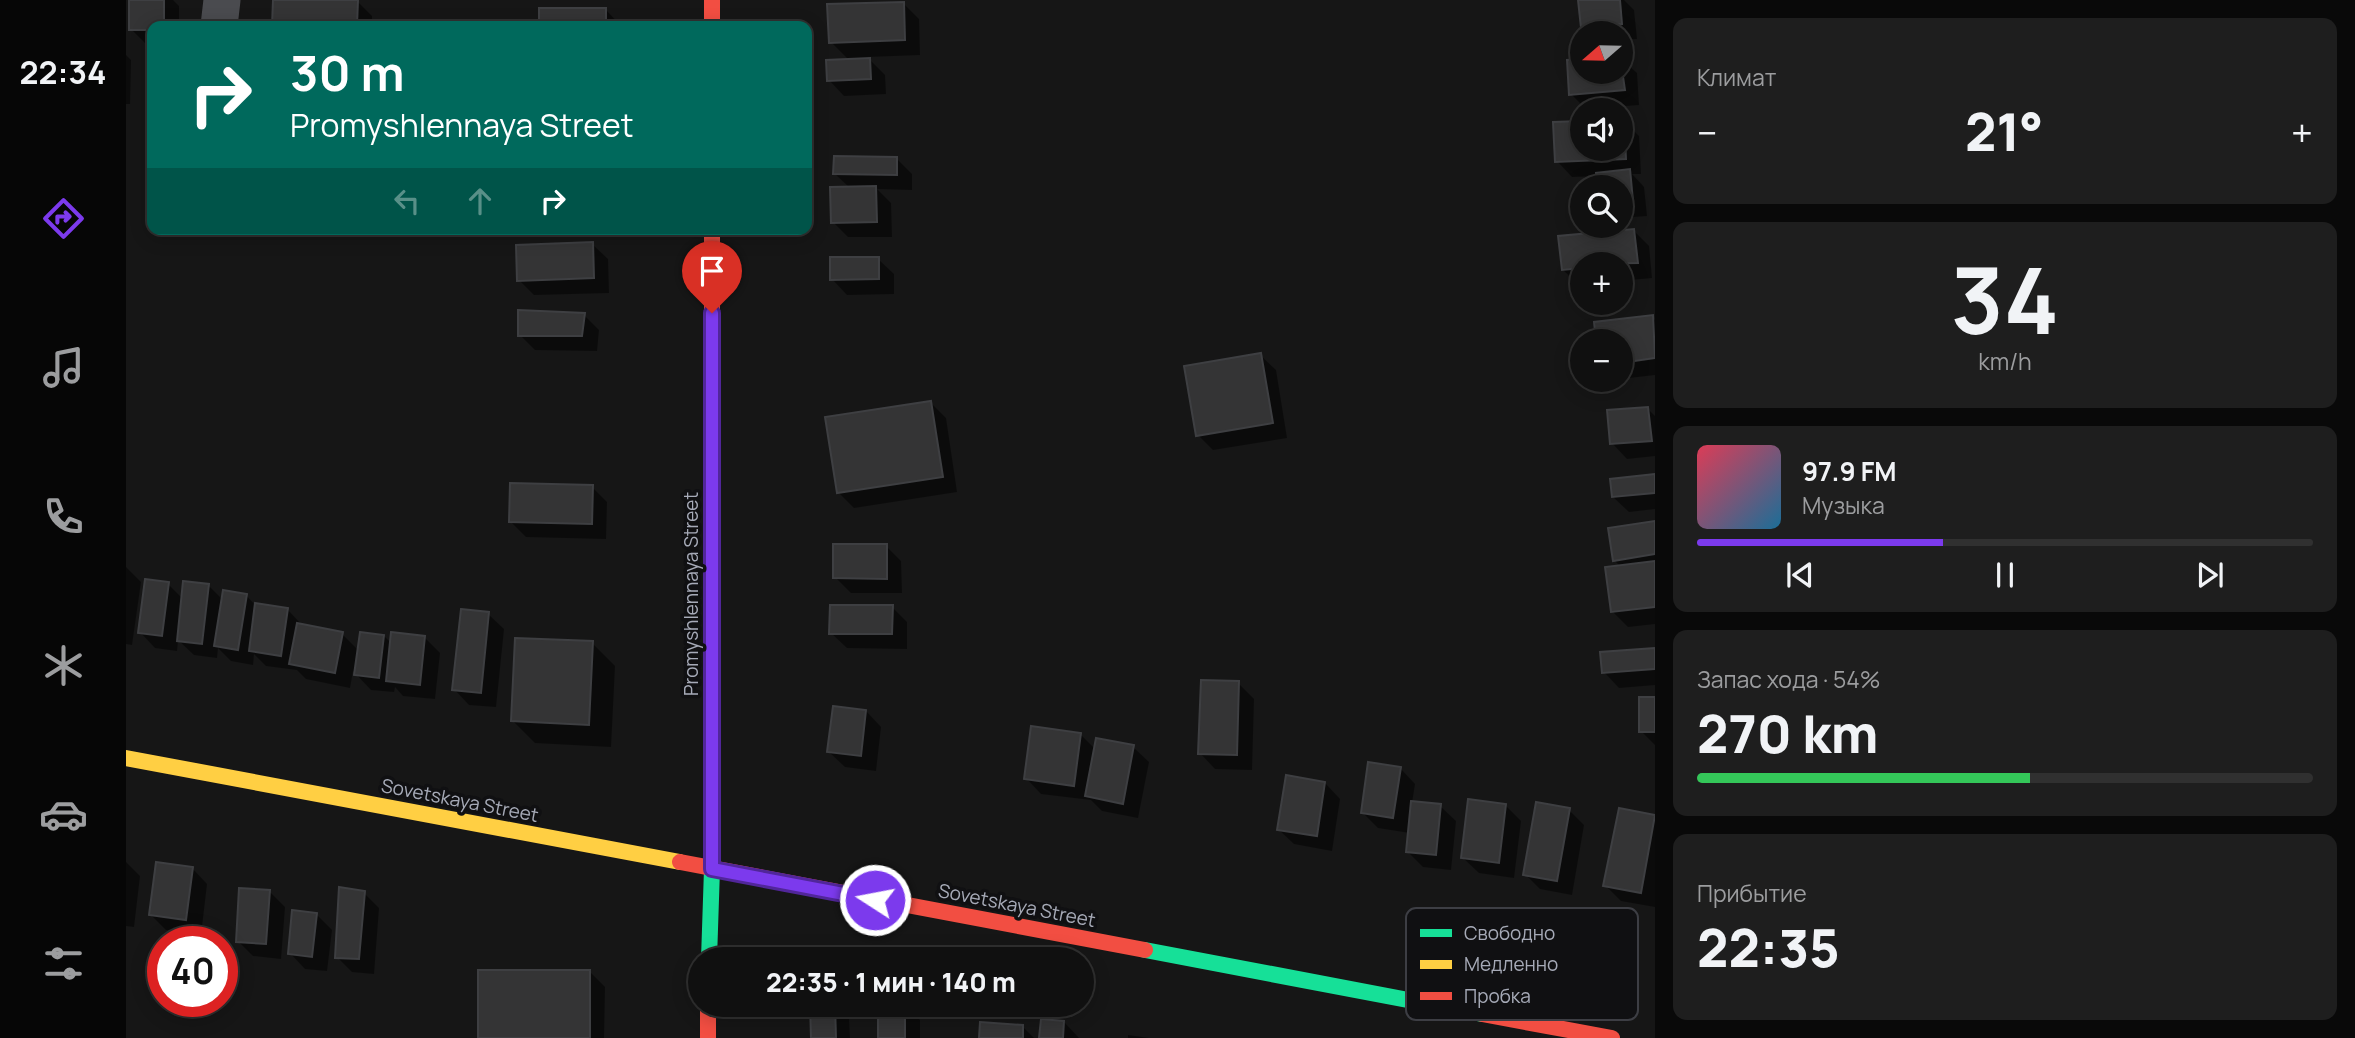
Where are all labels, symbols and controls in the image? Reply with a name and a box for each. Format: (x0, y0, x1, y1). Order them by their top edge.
north arrow (1570, 21, 1633, 84)
map controls (1570, 21, 1633, 392)
text: 30 m (290, 39, 405, 106)
icon: right (175, 49, 266, 140)
text: 22:34 (19, 50, 107, 94)
text: Климат (1697, 61, 1776, 93)
text: 21° (1965, 96, 2044, 167)
button: sound (1570, 98, 1633, 161)
text: Promyshlennaya Street (290, 103, 634, 147)
text: − (1697, 106, 1718, 158)
text: + (2291, 106, 2313, 158)
button: search (1570, 175, 1633, 238)
icon: left (388, 182, 426, 220)
icon: ahead (461, 182, 499, 220)
icon: right (534, 182, 572, 220)
icon: directions (39, 194, 88, 243)
text: 34 (1951, 237, 2059, 361)
pin (682, 241, 742, 313)
icon: arrive (693, 252, 731, 290)
button: + (1570, 252, 1633, 315)
button: − (1570, 329, 1633, 392)
icon: music (39, 343, 88, 392)
text: km/h (1978, 345, 2032, 377)
text: 97.9 FM (1802, 453, 1897, 489)
text: Музыка (1802, 489, 1885, 521)
icon: phone (39, 492, 88, 541)
street label: Promyshlennaya Street (678, 492, 704, 696)
icon: previous (1781, 556, 1819, 594)
icon: pause (1986, 556, 2024, 594)
icon: next (2191, 556, 2229, 594)
icon: climate (39, 641, 88, 690)
text: Запас хода · 54% (1697, 663, 1880, 695)
text: 270 km (1697, 698, 1878, 769)
street label: Sovetskaya Street (379, 772, 541, 828)
icon: car (39, 790, 88, 839)
position arrow (838, 863, 912, 937)
street label: Sovetskaya Street (936, 877, 1098, 933)
text: Прибытие (1697, 877, 1807, 909)
legend (1406, 908, 1638, 1020)
text: 22:35 (1697, 912, 1840, 983)
text: Свободно (1464, 920, 1555, 946)
speed limit sign: 40 (147, 926, 238, 1017)
icon: filters (39, 939, 88, 988)
text: Медленно (1464, 951, 1558, 977)
text: 22:35 · 1 мин · 140 m (766, 964, 1016, 1000)
text: Пробка (1464, 983, 1531, 1009)

